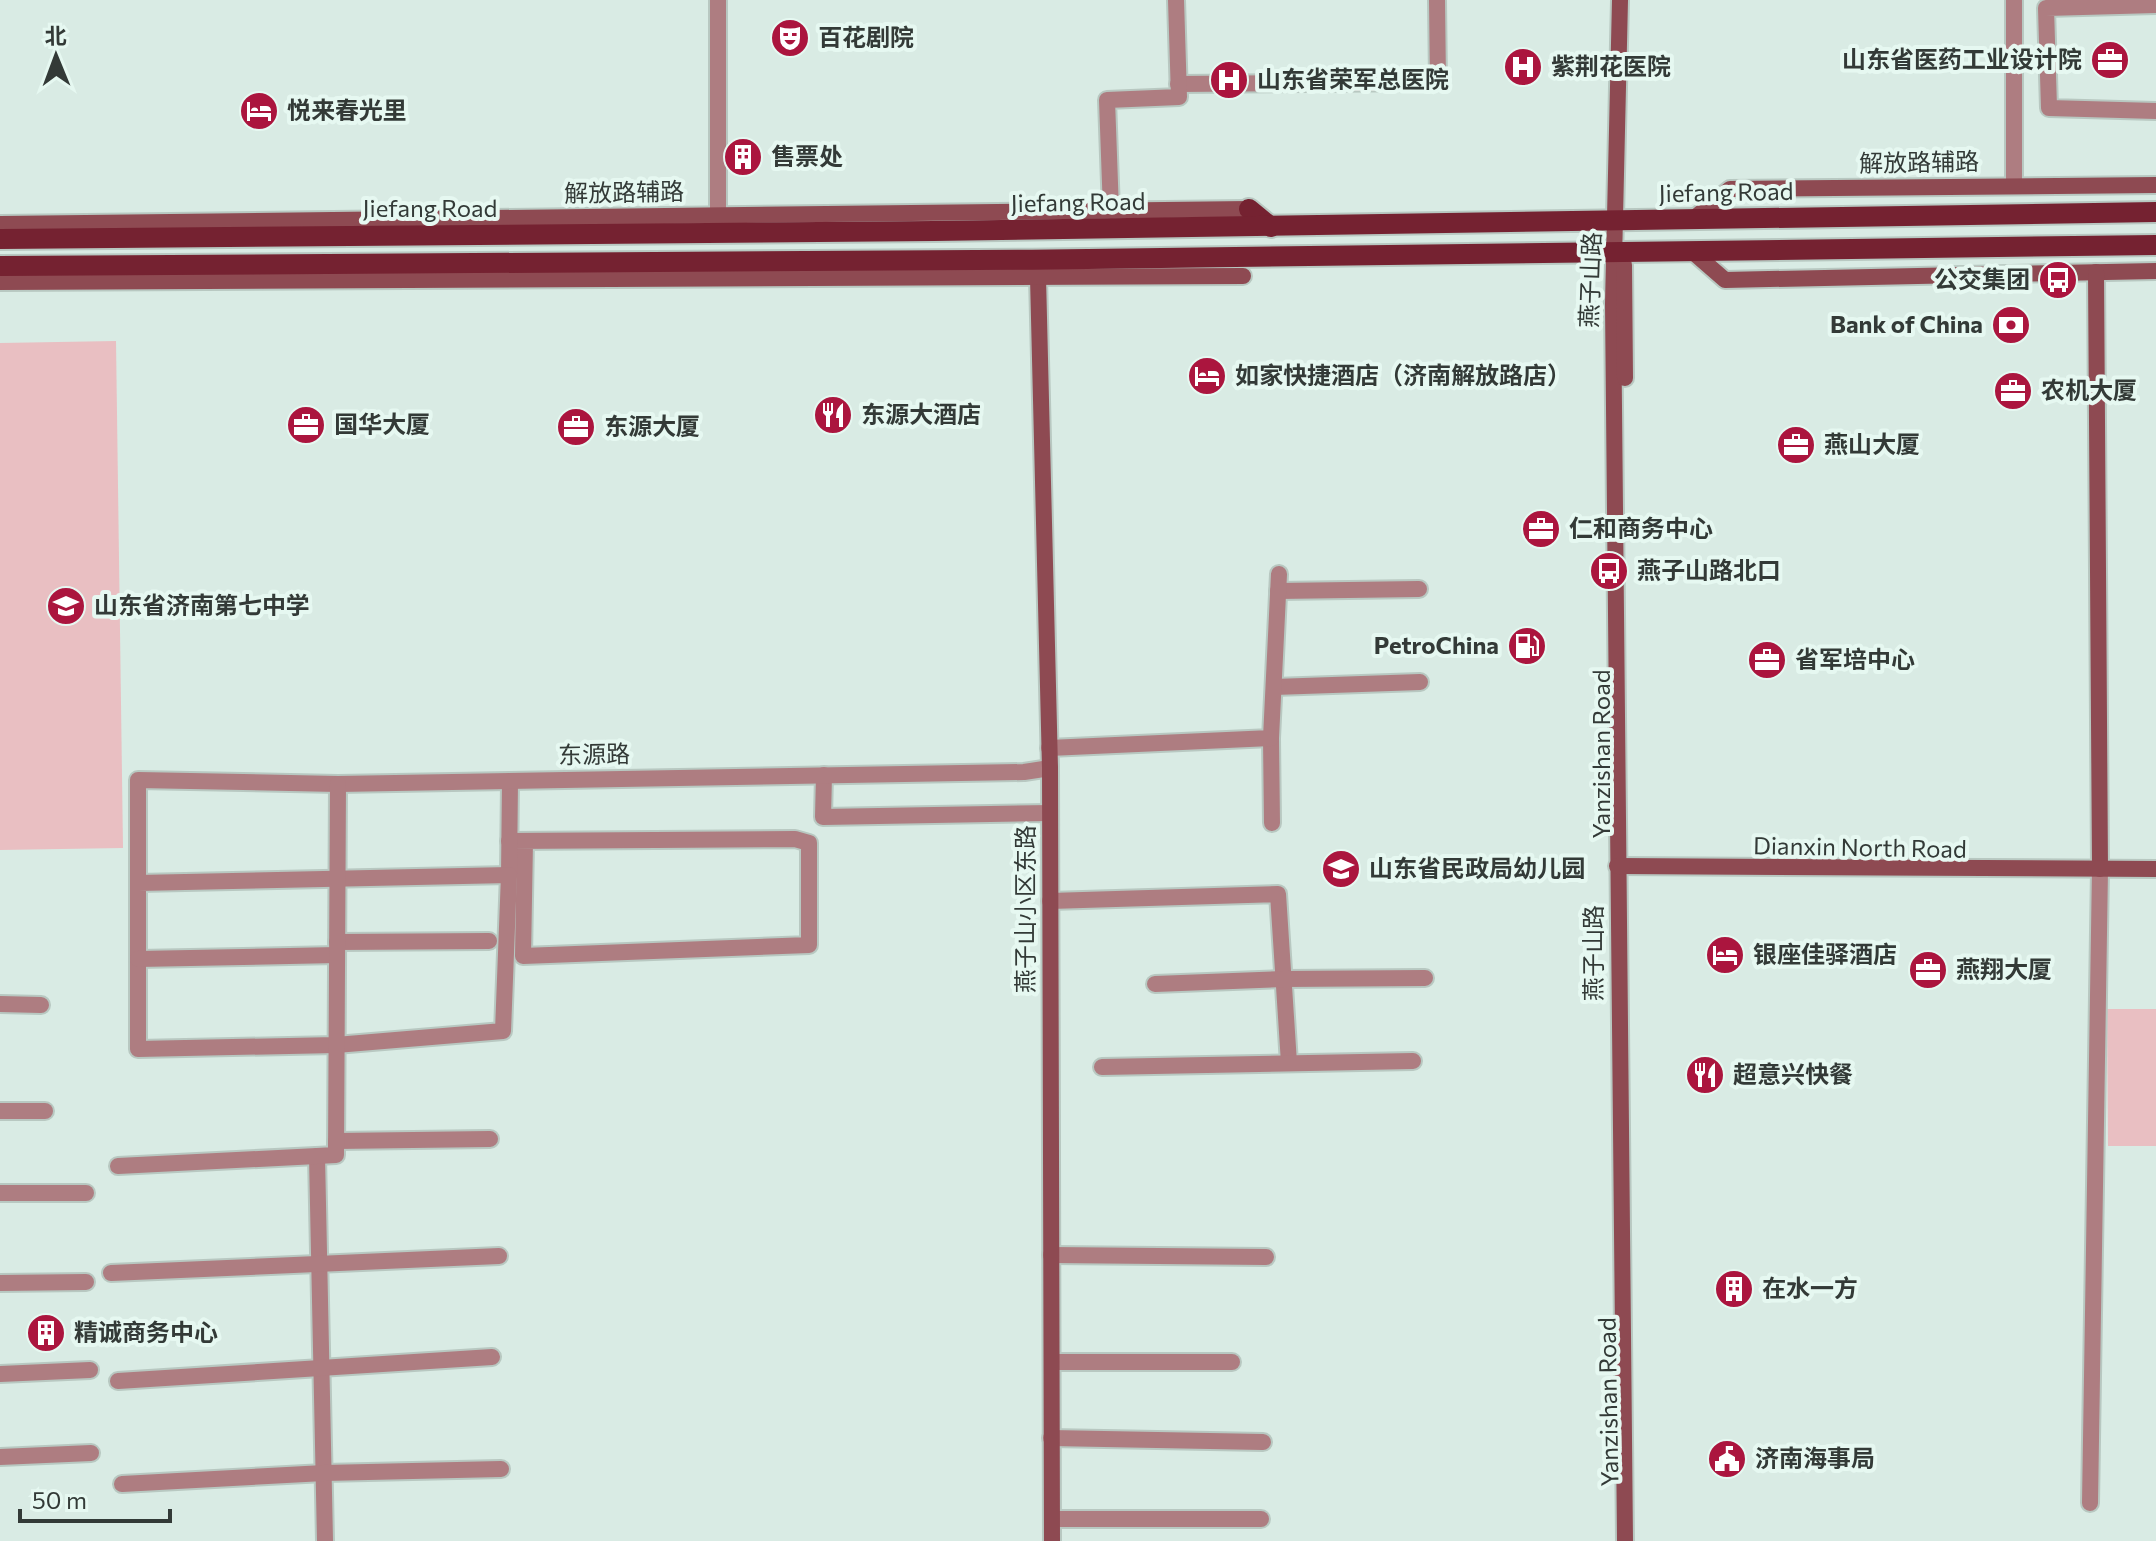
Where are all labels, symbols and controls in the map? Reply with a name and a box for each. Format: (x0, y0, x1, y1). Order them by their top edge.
north arrow (16, 16, 96, 96)
theatre icon: 百花剧院 (769, 17, 811, 59)
text: 北 (44, 22, 67, 49)
place label: 百花剧院 (818, 22, 914, 51)
office icon: 山东省医药工业设计院 (2089, 39, 2131, 81)
place label: 山东省医药工业设计院 (1842, 44, 2082, 73)
hospital icon: 紫荆花医院 (1502, 46, 1544, 88)
place label: 紫荆花医院 (1551, 51, 1671, 80)
hospital icon: 山东省荣军总医院 (1208, 59, 1250, 101)
place label: 山东省荣军总医院 (1257, 64, 1449, 93)
hotel icon: 悦来春光里 (238, 90, 280, 132)
place label: 悦来春光里 (287, 95, 407, 124)
building icon: 售票处 (722, 136, 764, 178)
place label: 售票处 (771, 141, 843, 170)
street label: 解放路辅路 (1859, 146, 1979, 177)
street label: 解放路辅路 (564, 176, 684, 207)
street label: Jiefang Road (1658, 176, 1794, 207)
street label: Jiefang Road (1010, 186, 1146, 217)
street label: Jiefang Road (363, 193, 497, 222)
street label: 燕子山路 (1573, 231, 1606, 328)
bus stop icon: 公交集团 (2037, 259, 2079, 301)
place label: 公交集团 (1934, 264, 2030, 293)
bank icon: Bank of China (1990, 304, 2032, 346)
place label: Bank of China (1830, 309, 1983, 338)
hotel icon: 如家快捷酒店（济南解放路店） (1186, 355, 1228, 397)
place label: 如家快捷酒店（济南解放路店） (1235, 360, 1571, 389)
office icon: 农机大厦 (1992, 370, 2034, 412)
place label: 农机大厦 (2041, 375, 2137, 404)
restaurant icon: 东源大酒店 (812, 394, 854, 436)
place label: 东源大酒店 (861, 399, 981, 428)
office icon: 国华大厦 (285, 404, 327, 446)
office icon: 东源大厦 (555, 406, 597, 448)
place label: 国华大厦 (334, 409, 430, 438)
place label: 东源大厦 (604, 411, 700, 440)
office icon: 燕山大厦 (1775, 424, 1817, 466)
place label: 燕山大厦 (1824, 429, 1920, 458)
office icon: 仁和商务中心 (1520, 508, 1562, 550)
place label: 仁和商务中心 (1569, 513, 1713, 542)
bus stop icon: 燕子山路北口 (1588, 550, 1630, 592)
place label: 燕子山路北口 (1637, 555, 1781, 584)
school or university icon: 山东省济南第七中学 (45, 585, 87, 627)
place label: 山东省济南第七中学 (94, 590, 310, 619)
fuel station icon: PetroChina (1506, 625, 1548, 667)
place label: PetroChina (1374, 630, 1499, 659)
office icon: 省军培中心 (1746, 639, 1788, 681)
place label: 省军培中心 (1795, 644, 1915, 673)
street label: Yanzishan Road (1586, 669, 1615, 839)
street label: 东源路 (558, 738, 630, 769)
street label: 燕子山小区东路 (1010, 825, 1039, 993)
street label: Dianxin North Road (1753, 830, 1967, 863)
school or university icon: 山东省民政局幼儿园 (1320, 848, 1362, 890)
place label: 山东省民政局幼儿园 (1369, 853, 1585, 882)
street label: 燕子山路 (1578, 905, 1607, 1001)
hotel icon: 银座佳驿酒店 (1704, 934, 1746, 976)
place label: 银座佳驿酒店 (1753, 939, 1897, 968)
office icon: 燕翔大厦 (1907, 949, 1949, 991)
place label: 燕翔大厦 (1956, 954, 2052, 983)
restaurant icon: 超意兴快餐 (1684, 1054, 1726, 1096)
place label: 超意兴快餐 (1733, 1059, 1853, 1088)
building icon: 在水一方 (1713, 1268, 1755, 1310)
place label: 在水一方 (1762, 1273, 1858, 1302)
building icon: 精诚商务中心 (25, 1312, 67, 1354)
place label: 精诚商务中心 (74, 1317, 218, 1346)
street label: Yanzishan Road (1592, 1317, 1623, 1487)
public building icon: 济南海事局 (1706, 1438, 1748, 1480)
place label: 济南海事局 (1755, 1443, 1875, 1472)
scale bar (20, 1473, 170, 1523)
text: 50 m (32, 1485, 87, 1514)

